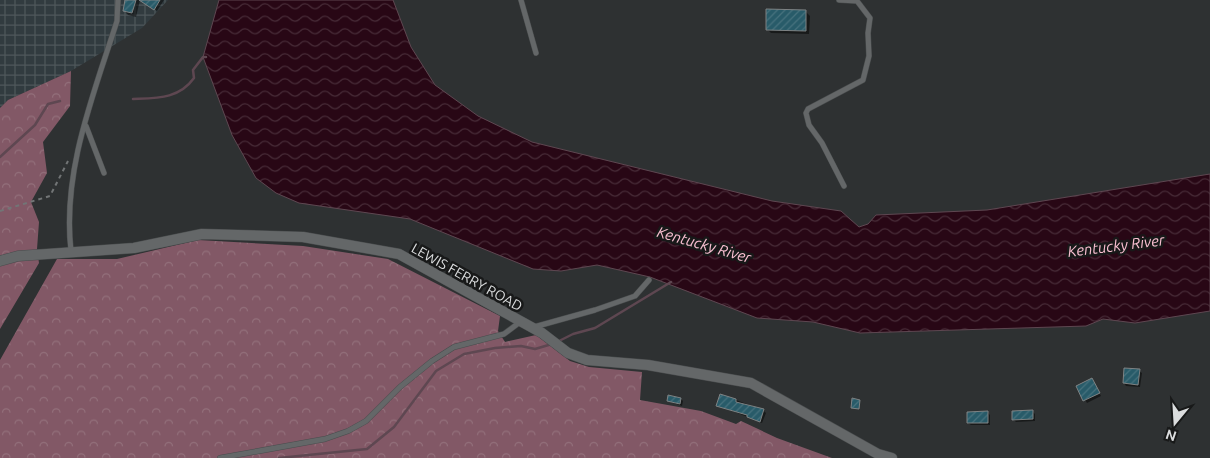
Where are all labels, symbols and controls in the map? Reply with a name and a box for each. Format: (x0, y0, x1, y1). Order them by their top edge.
water label: Kentucky River (655, 223, 754, 266)
water label: Kentucky River (1067, 231, 1166, 260)
street label: LEWIS FERRY ROAD (409, 240, 525, 314)
north arrow (1150, 398, 1200, 448)
text: N (1164, 426, 1178, 445)

